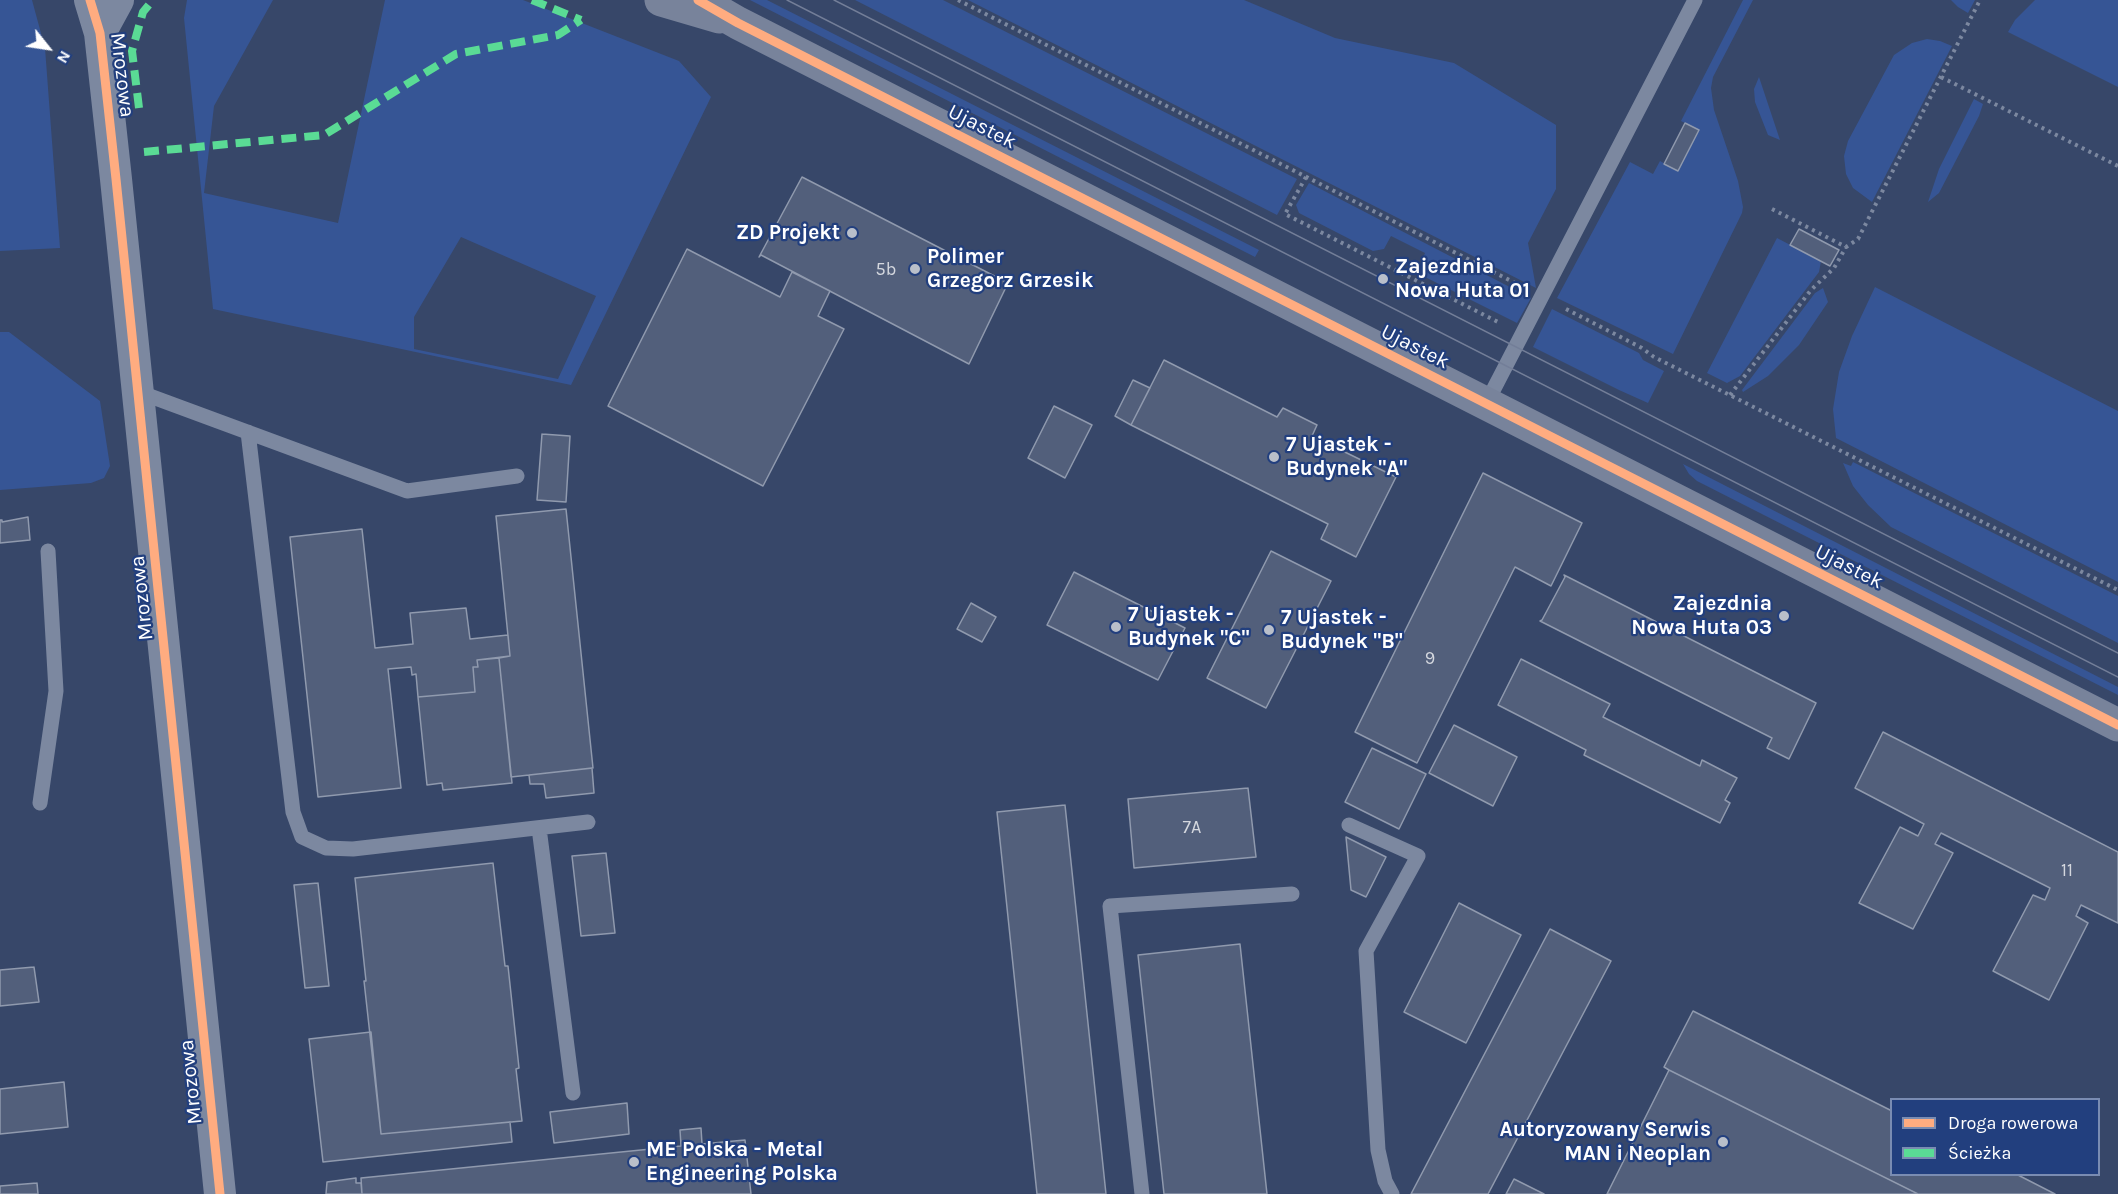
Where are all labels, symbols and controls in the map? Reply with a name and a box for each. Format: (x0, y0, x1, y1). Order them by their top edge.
north arrow (18, 18, 78, 78)
street label: Mrozowa (104, 31, 140, 119)
text: N (53, 48, 75, 67)
street label: Ujastek (944, 99, 1020, 155)
place label: ZD Projekt (736, 220, 840, 246)
marker: ZD Projekt (845, 226, 859, 240)
place label: Polimer Grzegorz Grzesik (927, 244, 1093, 294)
place label: Zajezdnia Nowa Huta 01 (1395, 254, 1530, 304)
house number: 5b (876, 259, 896, 281)
marker: Polimer Grzegorz Grzesik (908, 262, 922, 276)
marker: Zajezdnia Nowa Huta 01 (1376, 272, 1390, 286)
street label: Ujastek (1377, 319, 1453, 375)
place label: 7 Ujastek - Budynek "A" (1286, 432, 1407, 482)
marker: 7 Ujastek - Budynek "A" (1267, 450, 1281, 464)
street label: Ujastek (1811, 539, 1887, 595)
street label: Mrozowa (125, 554, 159, 642)
place label: Zajezdnia Nowa Huta 03 (1631, 591, 1772, 641)
place label: 7 Ujastek - Budynek "C" (1128, 602, 1250, 652)
place label: 7 Ujastek - Budynek "B" (1281, 605, 1403, 655)
marker: Zajezdnia Nowa Huta 03 (1777, 609, 1791, 623)
marker: 7 Ujastek - Budynek "C" (1109, 620, 1123, 634)
marker: 7 Ujastek - Budynek "B" (1262, 623, 1276, 637)
house number: 9 (1425, 648, 1435, 670)
house number: 7A (1183, 817, 1201, 839)
house number: 11 (2061, 860, 2073, 882)
street label: Mrozowa (174, 1038, 208, 1126)
legend (1890, 1098, 2100, 1176)
text: Droga rowerowa (1948, 1112, 2079, 1134)
place label: Autoryzowany Serwis MAN i Neoplan (1500, 1117, 1711, 1167)
marker: Autoryzowany Serwis MAN i Neoplan (1716, 1135, 1730, 1149)
place label: ME Polska - Metal Engineering Polska (646, 1137, 838, 1187)
text: Ścieżka (1948, 1142, 2011, 1164)
marker: ME Polska - Metal Engineering Polska (627, 1155, 641, 1169)

